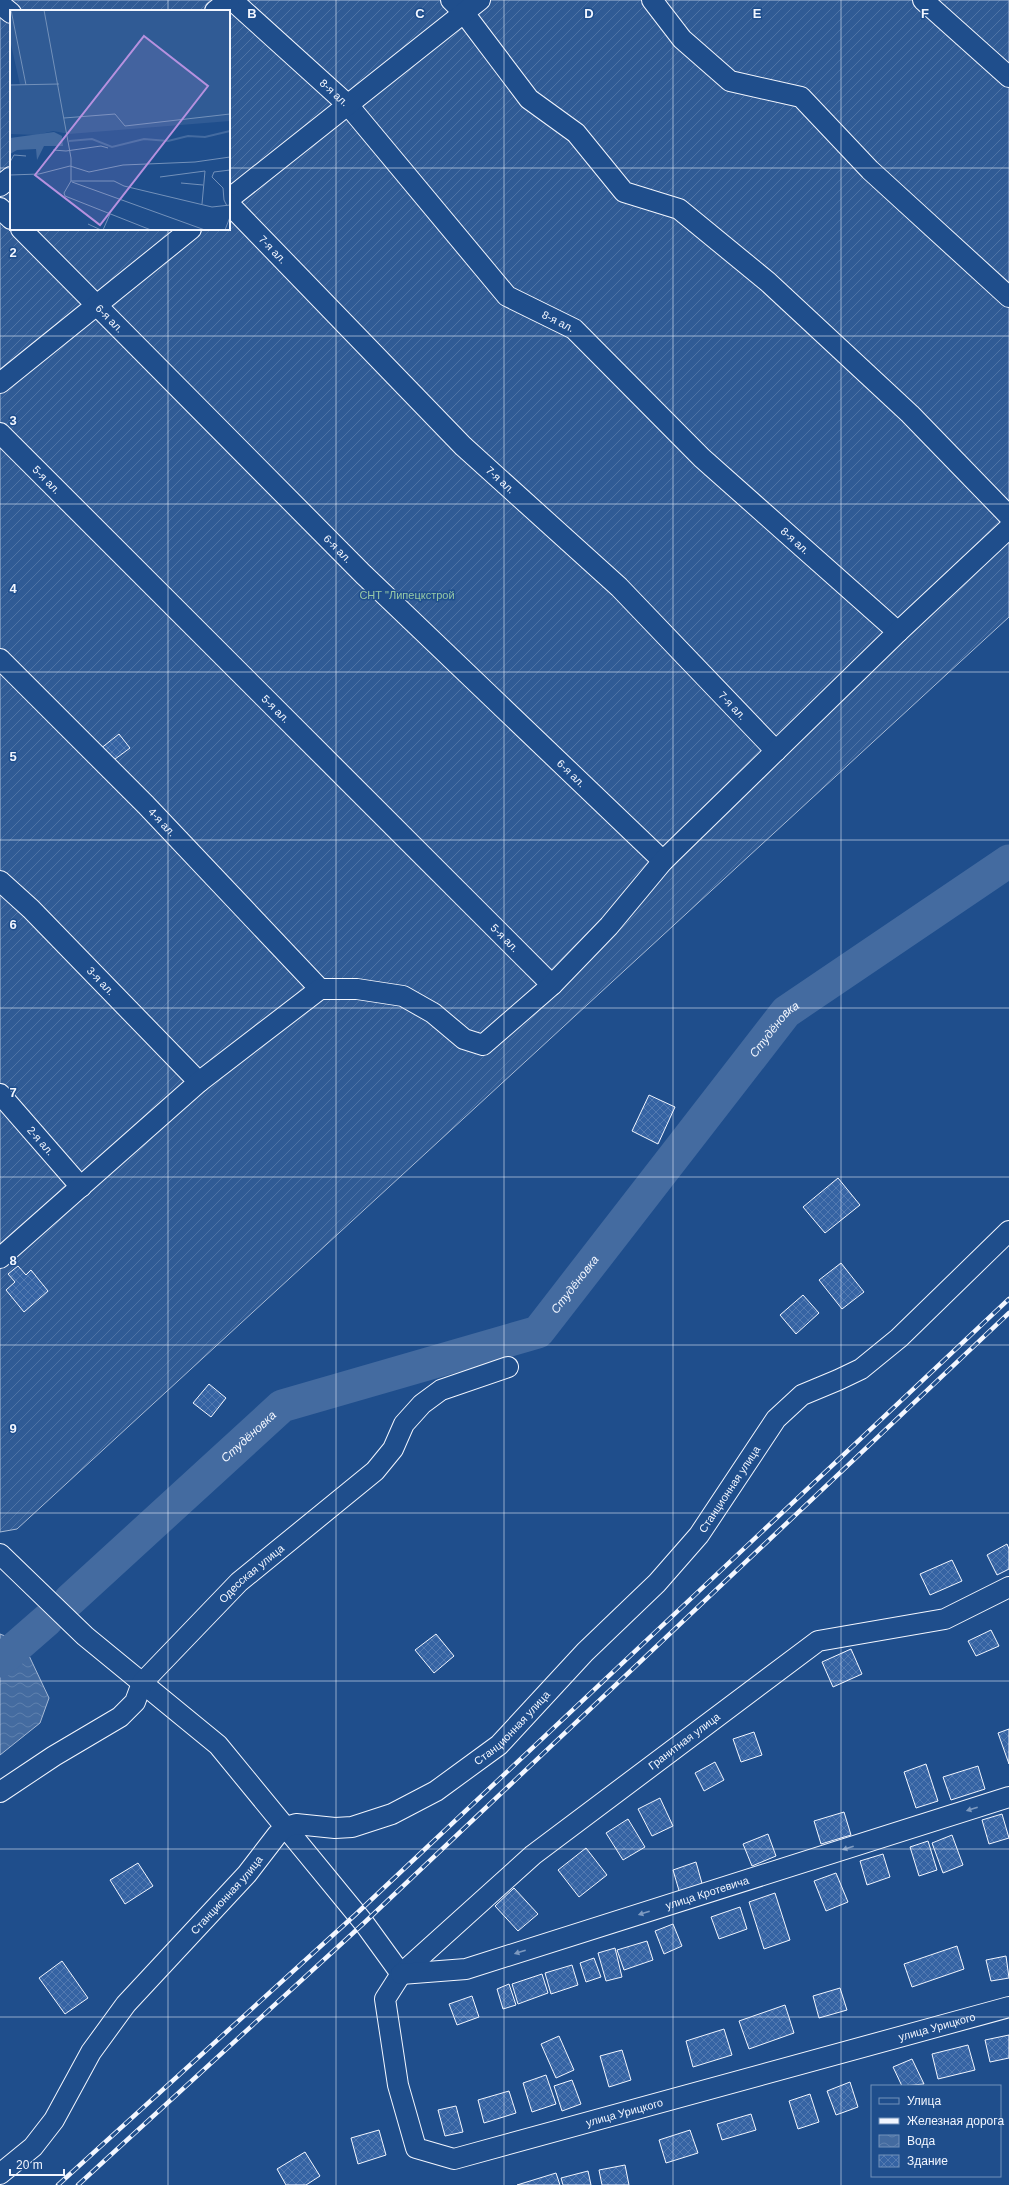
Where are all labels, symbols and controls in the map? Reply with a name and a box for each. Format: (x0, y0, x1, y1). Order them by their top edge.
text: B (247, 6, 257, 21)
text: C (415, 6, 425, 21)
text: D (584, 6, 594, 21)
text: E (753, 6, 762, 21)
text: F (921, 6, 929, 21)
inset map (10, 10, 230, 230)
street label: 8-я ал. (318, 77, 351, 109)
street label: 7-я ал. (257, 233, 289, 266)
text: 2 (9, 245, 17, 260)
street label: 6-я ал. (93, 302, 126, 335)
street label: 8-я ал. (540, 308, 576, 334)
text: 3 (9, 413, 17, 428)
street label: 5-я ал. (30, 463, 63, 496)
street label: 7-я ал. (484, 464, 517, 496)
street label: 8-я ал. (778, 525, 812, 557)
street label: 6-я ал. (321, 532, 354, 565)
text: 4 (9, 581, 17, 596)
park label: СНТ "Липецкстрой (359, 589, 455, 601)
street label: 7-я ал. (716, 689, 749, 722)
street label: 5-я ал. (259, 692, 292, 725)
text: 5 (9, 749, 17, 764)
street label: 6-я ал. (555, 757, 588, 789)
street label: 4-я ал. (146, 805, 178, 839)
text: 6 (9, 917, 17, 932)
street label: 5-я ал. (488, 921, 521, 954)
street label: 3-я ал. (85, 964, 117, 997)
water label: Студёновка (746, 998, 802, 1060)
text: 7 (9, 1085, 17, 1100)
street label: 2-я ал. (25, 1124, 57, 1158)
water label: Студёновка (548, 1252, 602, 1316)
text: 8 (9, 1253, 17, 1268)
water label: Студёновка (218, 1408, 279, 1465)
text: 9 (9, 1421, 17, 1436)
street label: Станционная улица (696, 1443, 763, 1535)
street label: Одесская улица (216, 1541, 287, 1605)
street label: Станционная улица (472, 1688, 553, 1767)
street label: Гранитная улица (646, 1710, 723, 1772)
one-way arrow (965, 1806, 977, 1812)
one-way arrow (842, 1845, 854, 1851)
street label: Станционная улица (188, 1853, 265, 1937)
street label: улица Кротевича (664, 1874, 751, 1911)
one-way arrow (637, 1910, 649, 1916)
one-way arrow (514, 1949, 526, 1955)
street label: улица Урицкого (897, 2010, 977, 2043)
legend (871, 2085, 1001, 2177)
text: Улица (907, 2094, 941, 2108)
street label: улица Урицкого (585, 2096, 664, 2129)
text: Железная дорога (907, 2114, 1004, 2128)
text: Вода (907, 2134, 935, 2148)
scale bar (10, 2151, 64, 2177)
text: Здание (907, 2154, 948, 2168)
text: 20 m (16, 2158, 43, 2172)

